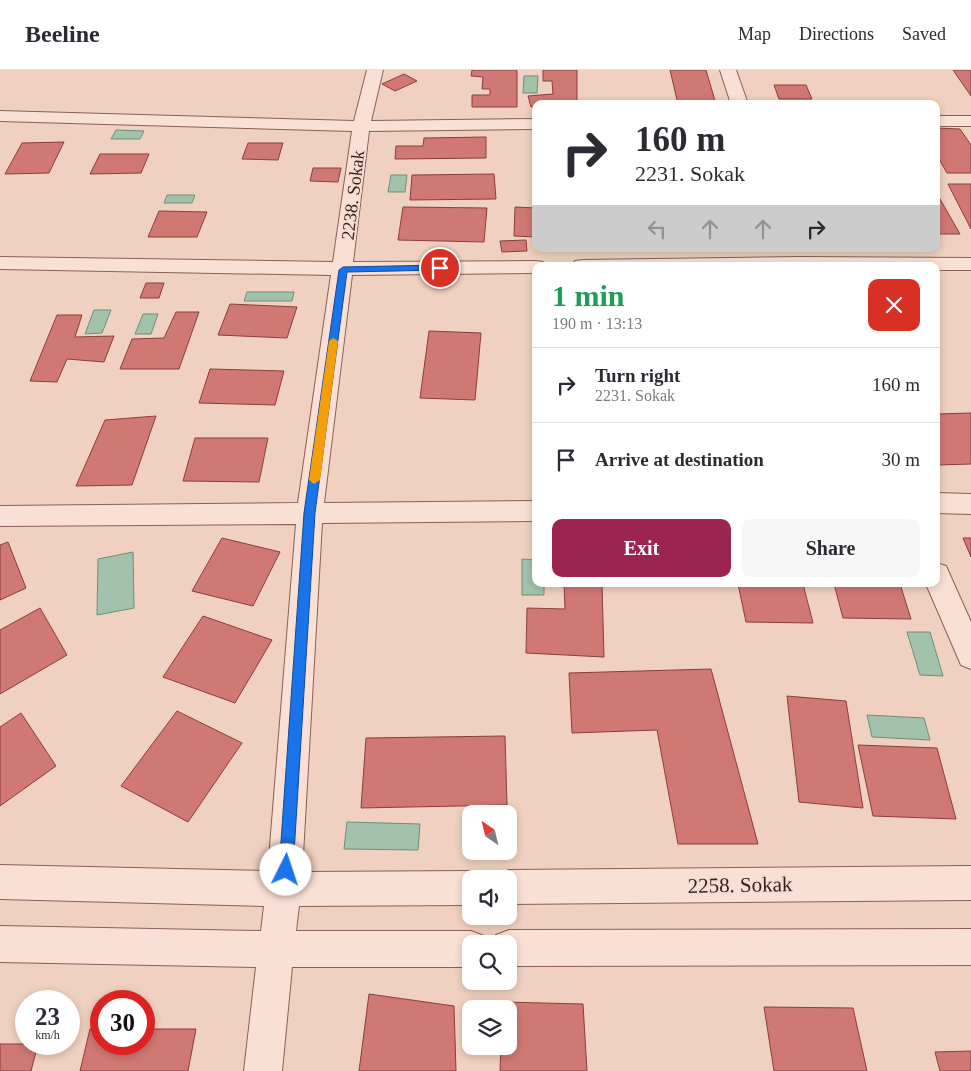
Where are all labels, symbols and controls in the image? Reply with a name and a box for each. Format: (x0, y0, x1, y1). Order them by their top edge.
text: Beeline (25, 21, 100, 47)
text: Map (738, 24, 771, 44)
text: Directions (799, 24, 874, 44)
text: Saved (902, 24, 946, 44)
icon: right (552, 120, 617, 185)
text: 160 m (635, 120, 725, 159)
street label: 2238. Sokak (338, 149, 368, 241)
text: 2231. Sokak (635, 161, 745, 186)
icon: left (643, 215, 671, 243)
icon: ahead (696, 215, 724, 243)
icon: ahead (749, 215, 777, 243)
icon: right (802, 215, 830, 243)
pin (419, 247, 461, 289)
icon: arrive (426, 254, 454, 282)
text: 1 min (552, 279, 625, 312)
button: close (868, 279, 920, 331)
text: 190 m · 13:13 (552, 315, 642, 332)
text: Turn right (595, 365, 680, 386)
icon: right (552, 371, 580, 399)
text: 160 m (872, 374, 920, 395)
text: 2231. Sokak (595, 387, 675, 404)
icon: arrive (552, 446, 580, 474)
text: Arrive at destination (595, 449, 764, 470)
text: 30 m (881, 449, 920, 470)
button: Exit (552, 519, 731, 577)
button: Share (741, 519, 920, 577)
north arrow (462, 805, 518, 860)
map controls (462, 805, 517, 1055)
position arrow (259, 843, 311, 895)
button: sound (462, 870, 517, 925)
street label: 2258. Sokak (687, 872, 793, 898)
button: search (462, 935, 517, 990)
speed limit sign: 30 (90, 990, 155, 1055)
button: layers (462, 1000, 517, 1055)
text: 23 (35, 1003, 60, 1030)
text: km/h (35, 1028, 60, 1042)

